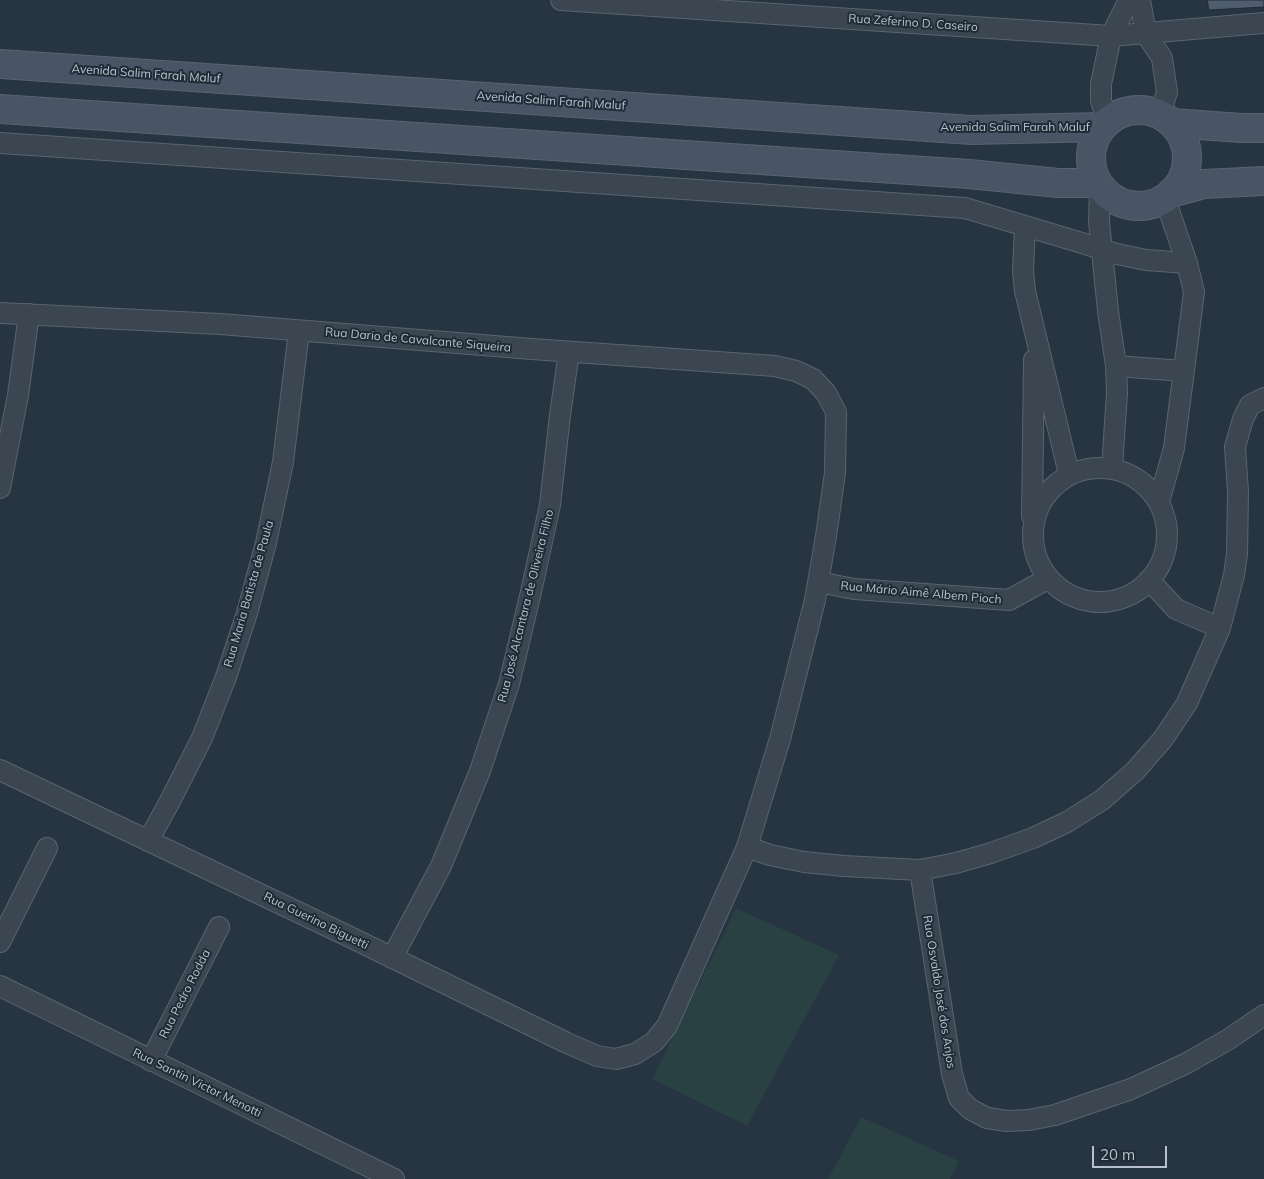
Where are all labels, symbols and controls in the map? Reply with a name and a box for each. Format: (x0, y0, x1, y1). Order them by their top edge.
street label: Rua Zeferino D. Caseiro (848, 11, 978, 35)
street label: Avenida Salim Farah Maluf (71, 62, 221, 86)
street label: Avenida Salim Farah Maluf (476, 89, 626, 113)
street label: Avenida Salim Farah Maluf (940, 120, 1090, 134)
street label: Rua Dario de Cavalcante Siqueira (324, 325, 512, 355)
street label: Rua José Alcantara de Oliveira Filho (495, 508, 557, 704)
street label: Rua Maria Batista de Paula (221, 519, 277, 669)
street label: Rua Mário Aimê Albem Pioch (840, 579, 1002, 607)
street label: Rua Guerino Biguetti (261, 889, 371, 953)
street label: Rua Osvaldo José dos Anjos (920, 914, 958, 1070)
street label: Rua Pedro Rodda (156, 947, 214, 1041)
street label: Rua Santin Victor Menotti (130, 1045, 264, 1121)
scale bar (1094, 1136, 1169, 1168)
text: 20 m (1100, 1145, 1135, 1164)

